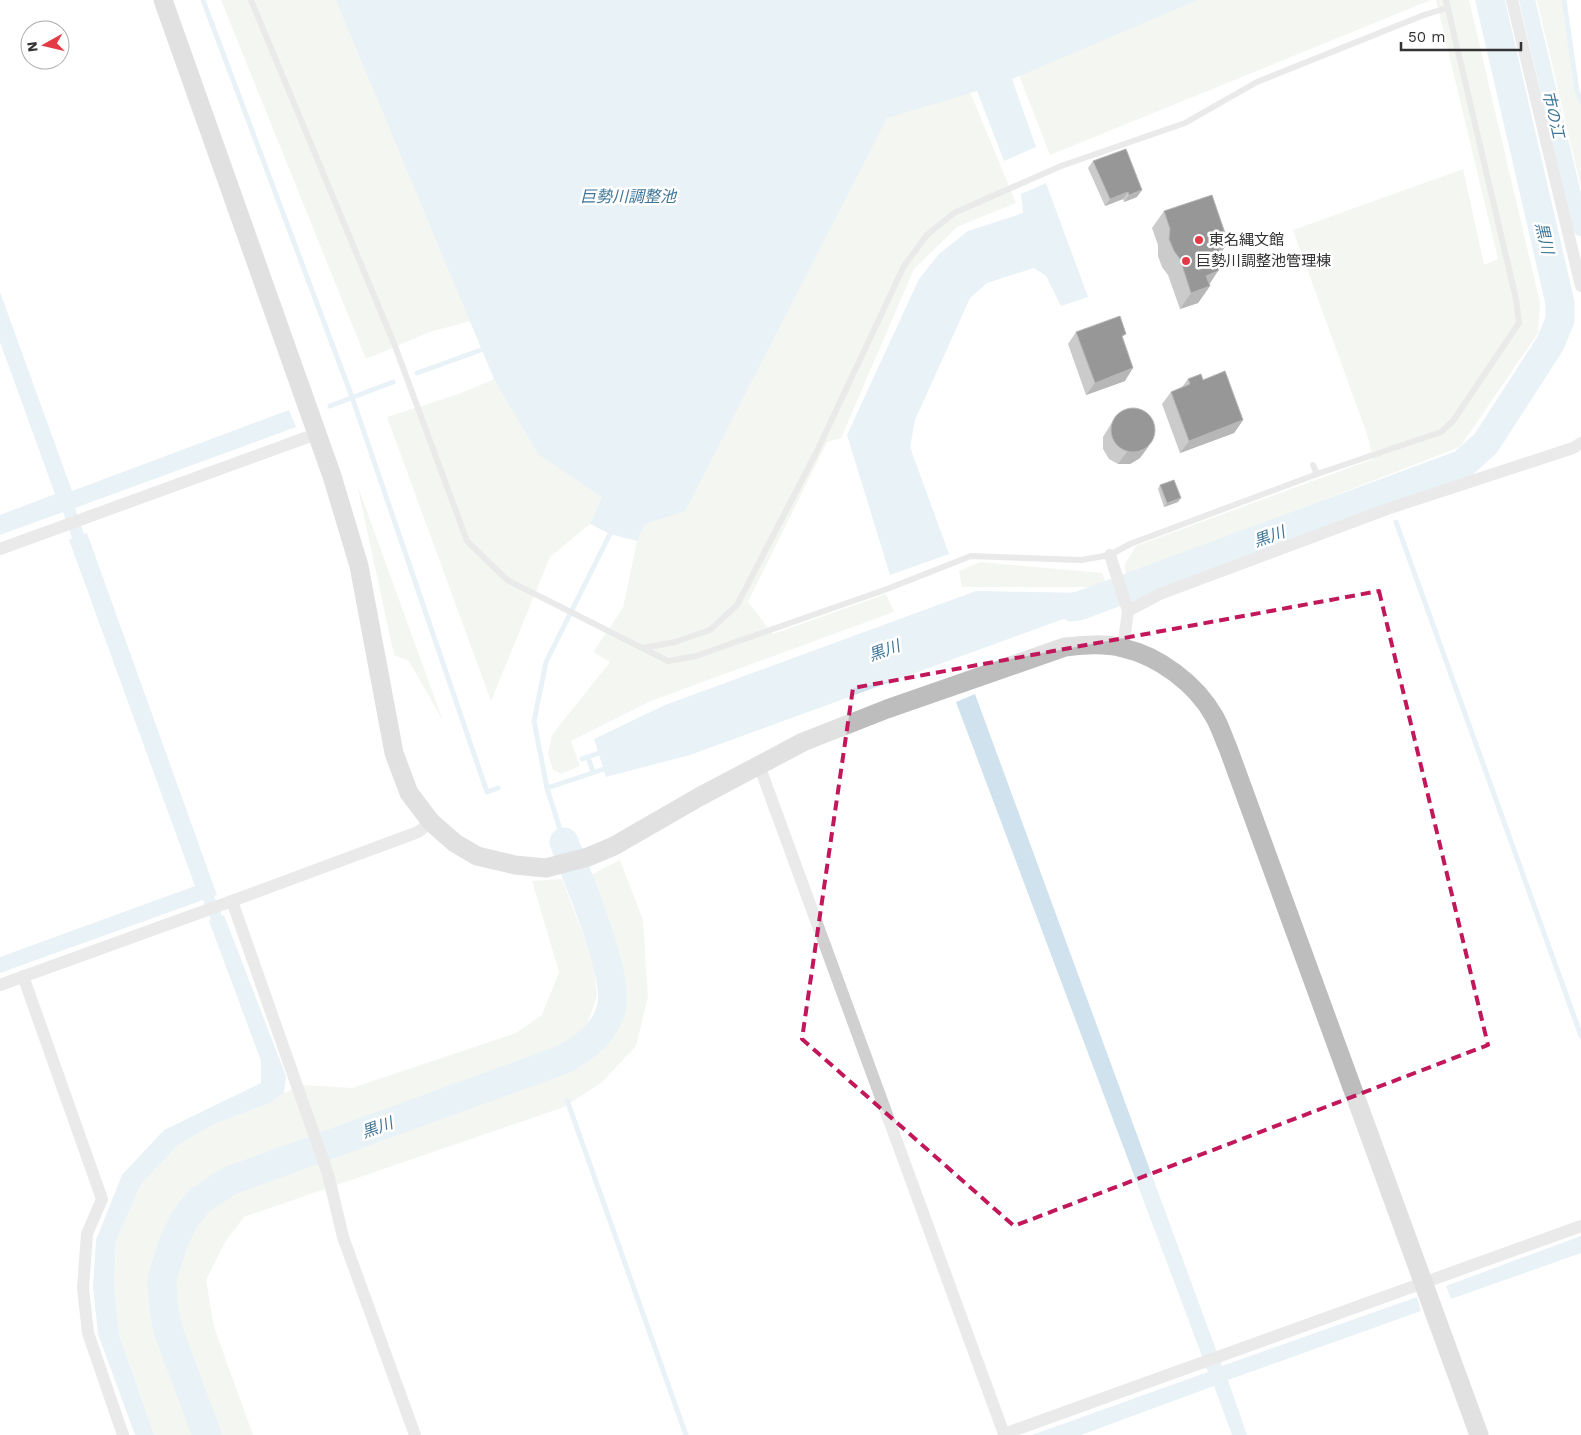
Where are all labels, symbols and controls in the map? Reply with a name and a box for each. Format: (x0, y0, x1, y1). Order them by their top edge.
north arrow (20, 20, 70, 70)
scale bar (1401, 20, 1521, 52)
text: 50 m (1408, 28, 1445, 46)
text: N (23, 41, 41, 53)
water label: 市の江 (1539, 89, 1569, 142)
water label: 巨勢川調整池 (580, 187, 678, 206)
water label: 黒川 (1532, 220, 1558, 258)
place label: 東名縄文館 (1209, 231, 1284, 249)
marker: 東名縄文館 (1193, 234, 1205, 246)
place label: 巨勢川調整池管理棟 (1196, 252, 1331, 270)
marker: 巨勢川調整池管理棟 (1180, 255, 1192, 267)
water label: 黒川 (1251, 521, 1289, 551)
water label: 黒川 (866, 635, 904, 665)
water label: 黒川 (359, 1112, 397, 1142)

